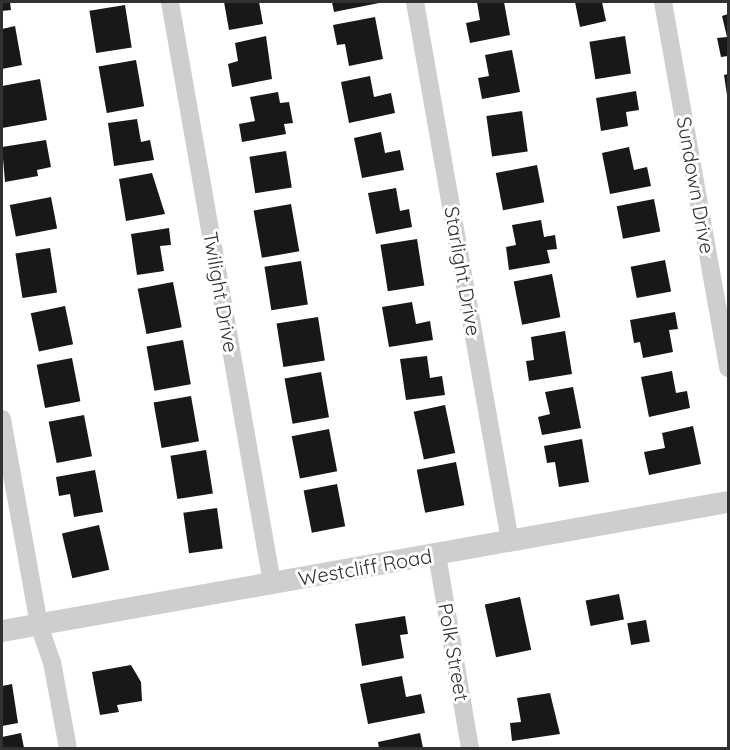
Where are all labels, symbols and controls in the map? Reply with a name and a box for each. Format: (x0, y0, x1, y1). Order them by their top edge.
street label: Sundown Drive (672, 115, 720, 255)
street label: Starlight Drive (440, 204, 486, 338)
street label: Twilight Drive (199, 230, 243, 354)
street label: Westcliff Road (296, 543, 434, 591)
street label: Polk Street (434, 601, 474, 703)

